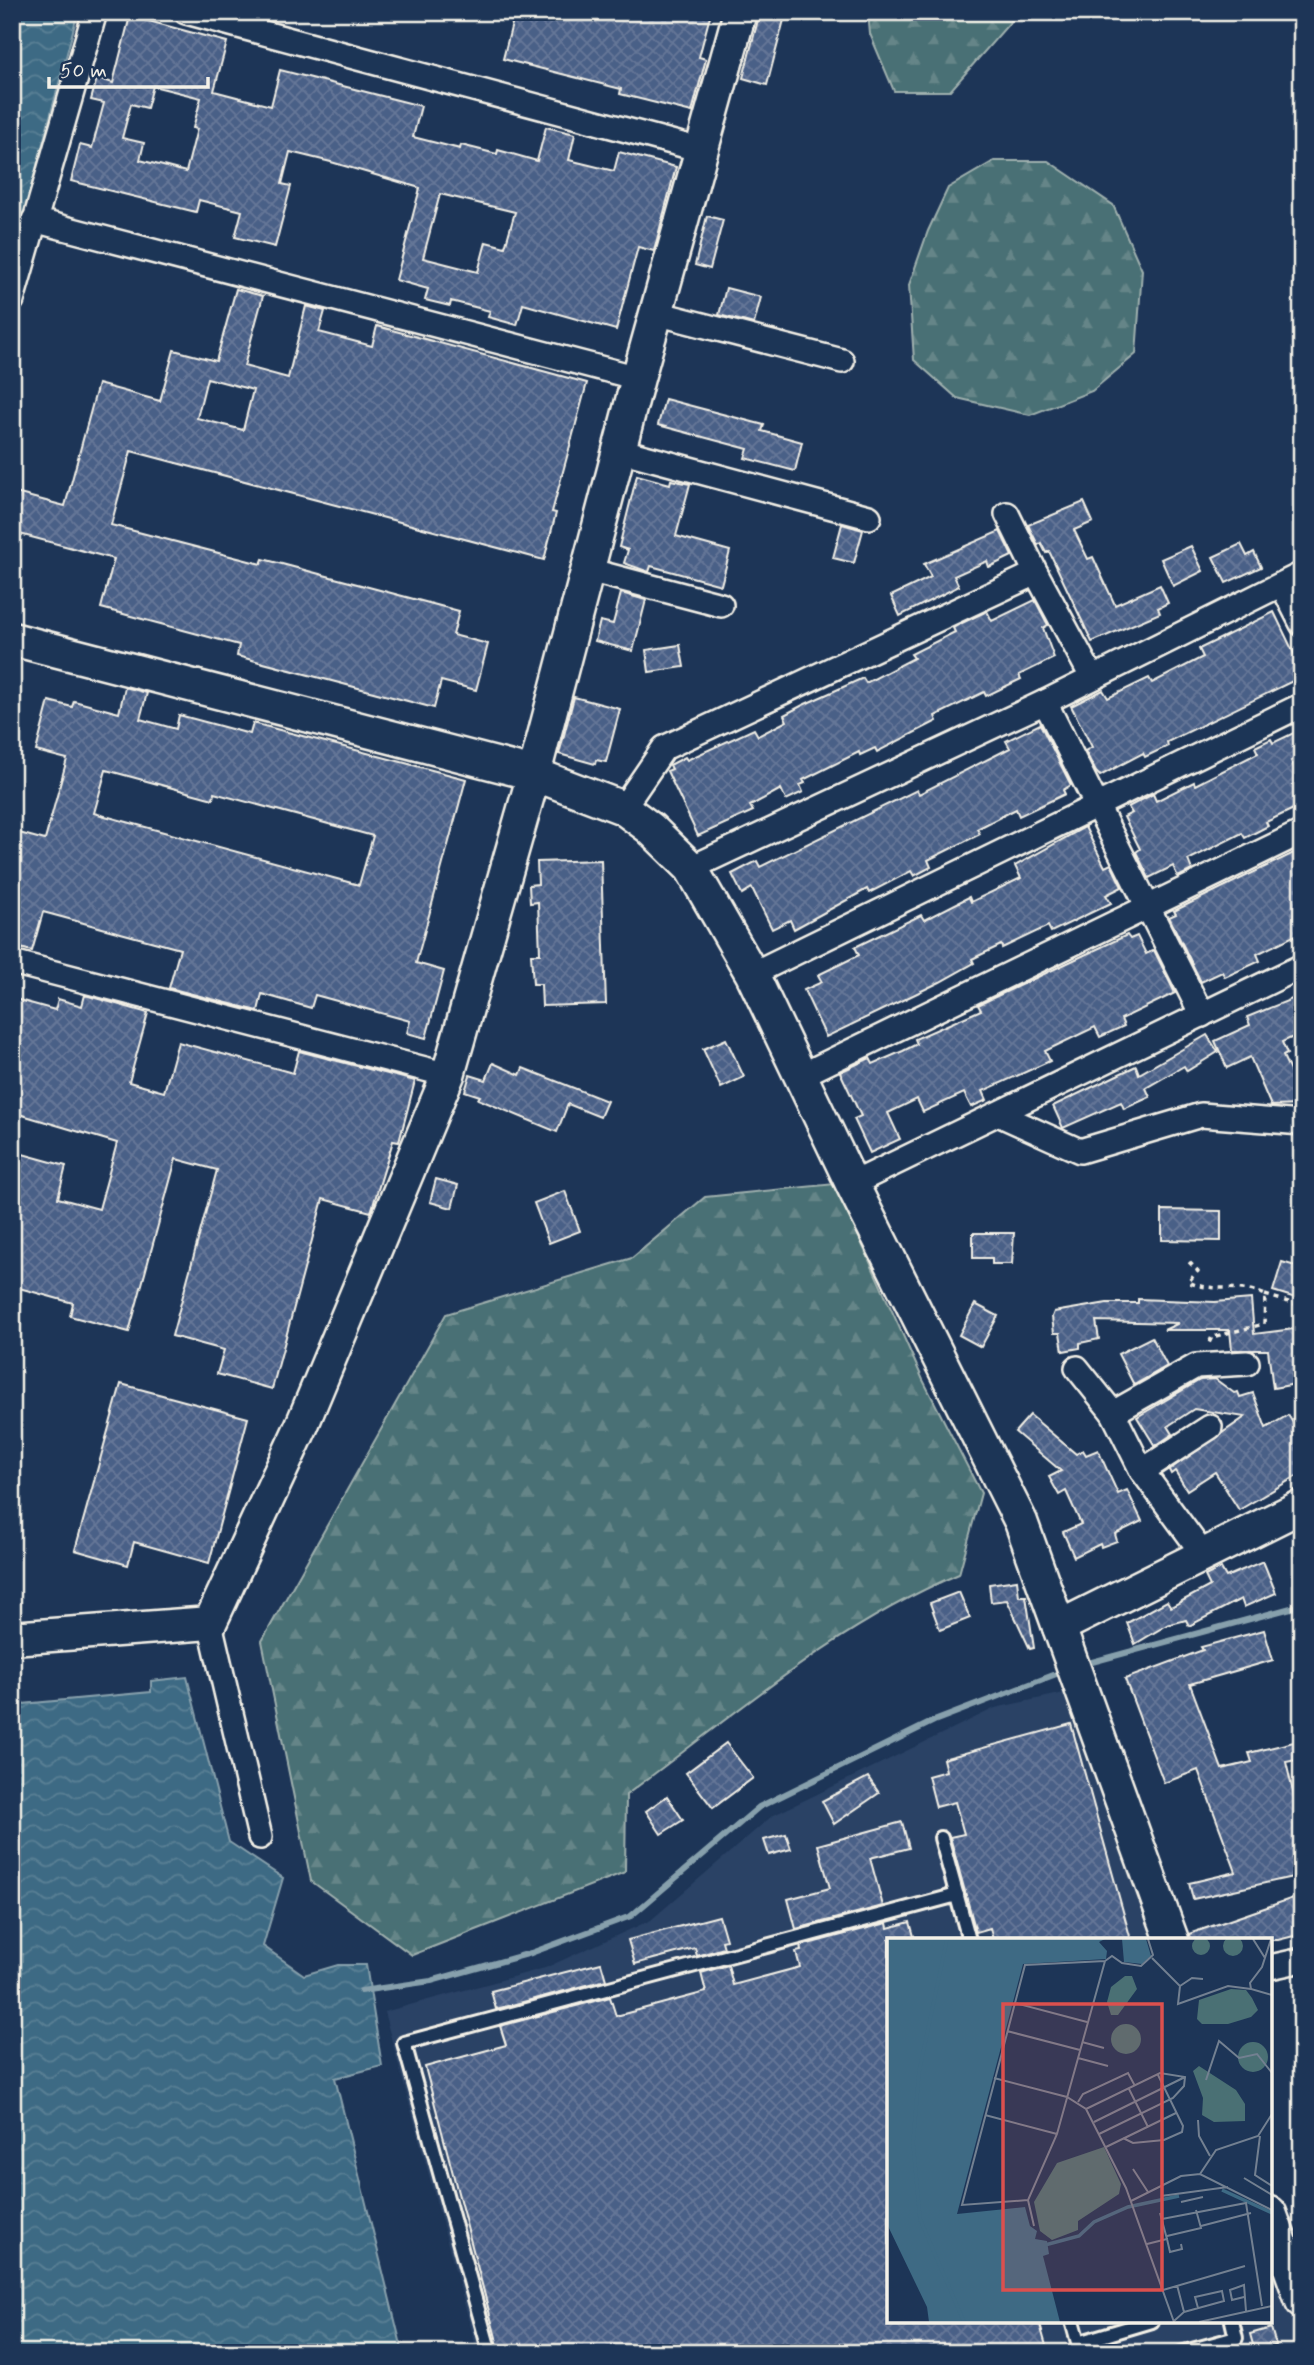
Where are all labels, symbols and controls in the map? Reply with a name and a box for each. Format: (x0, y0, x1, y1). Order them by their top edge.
scale bar (49, 46, 208, 90)
text: 50 m (60, 57, 107, 85)
inset map (887, 1938, 1272, 2323)

